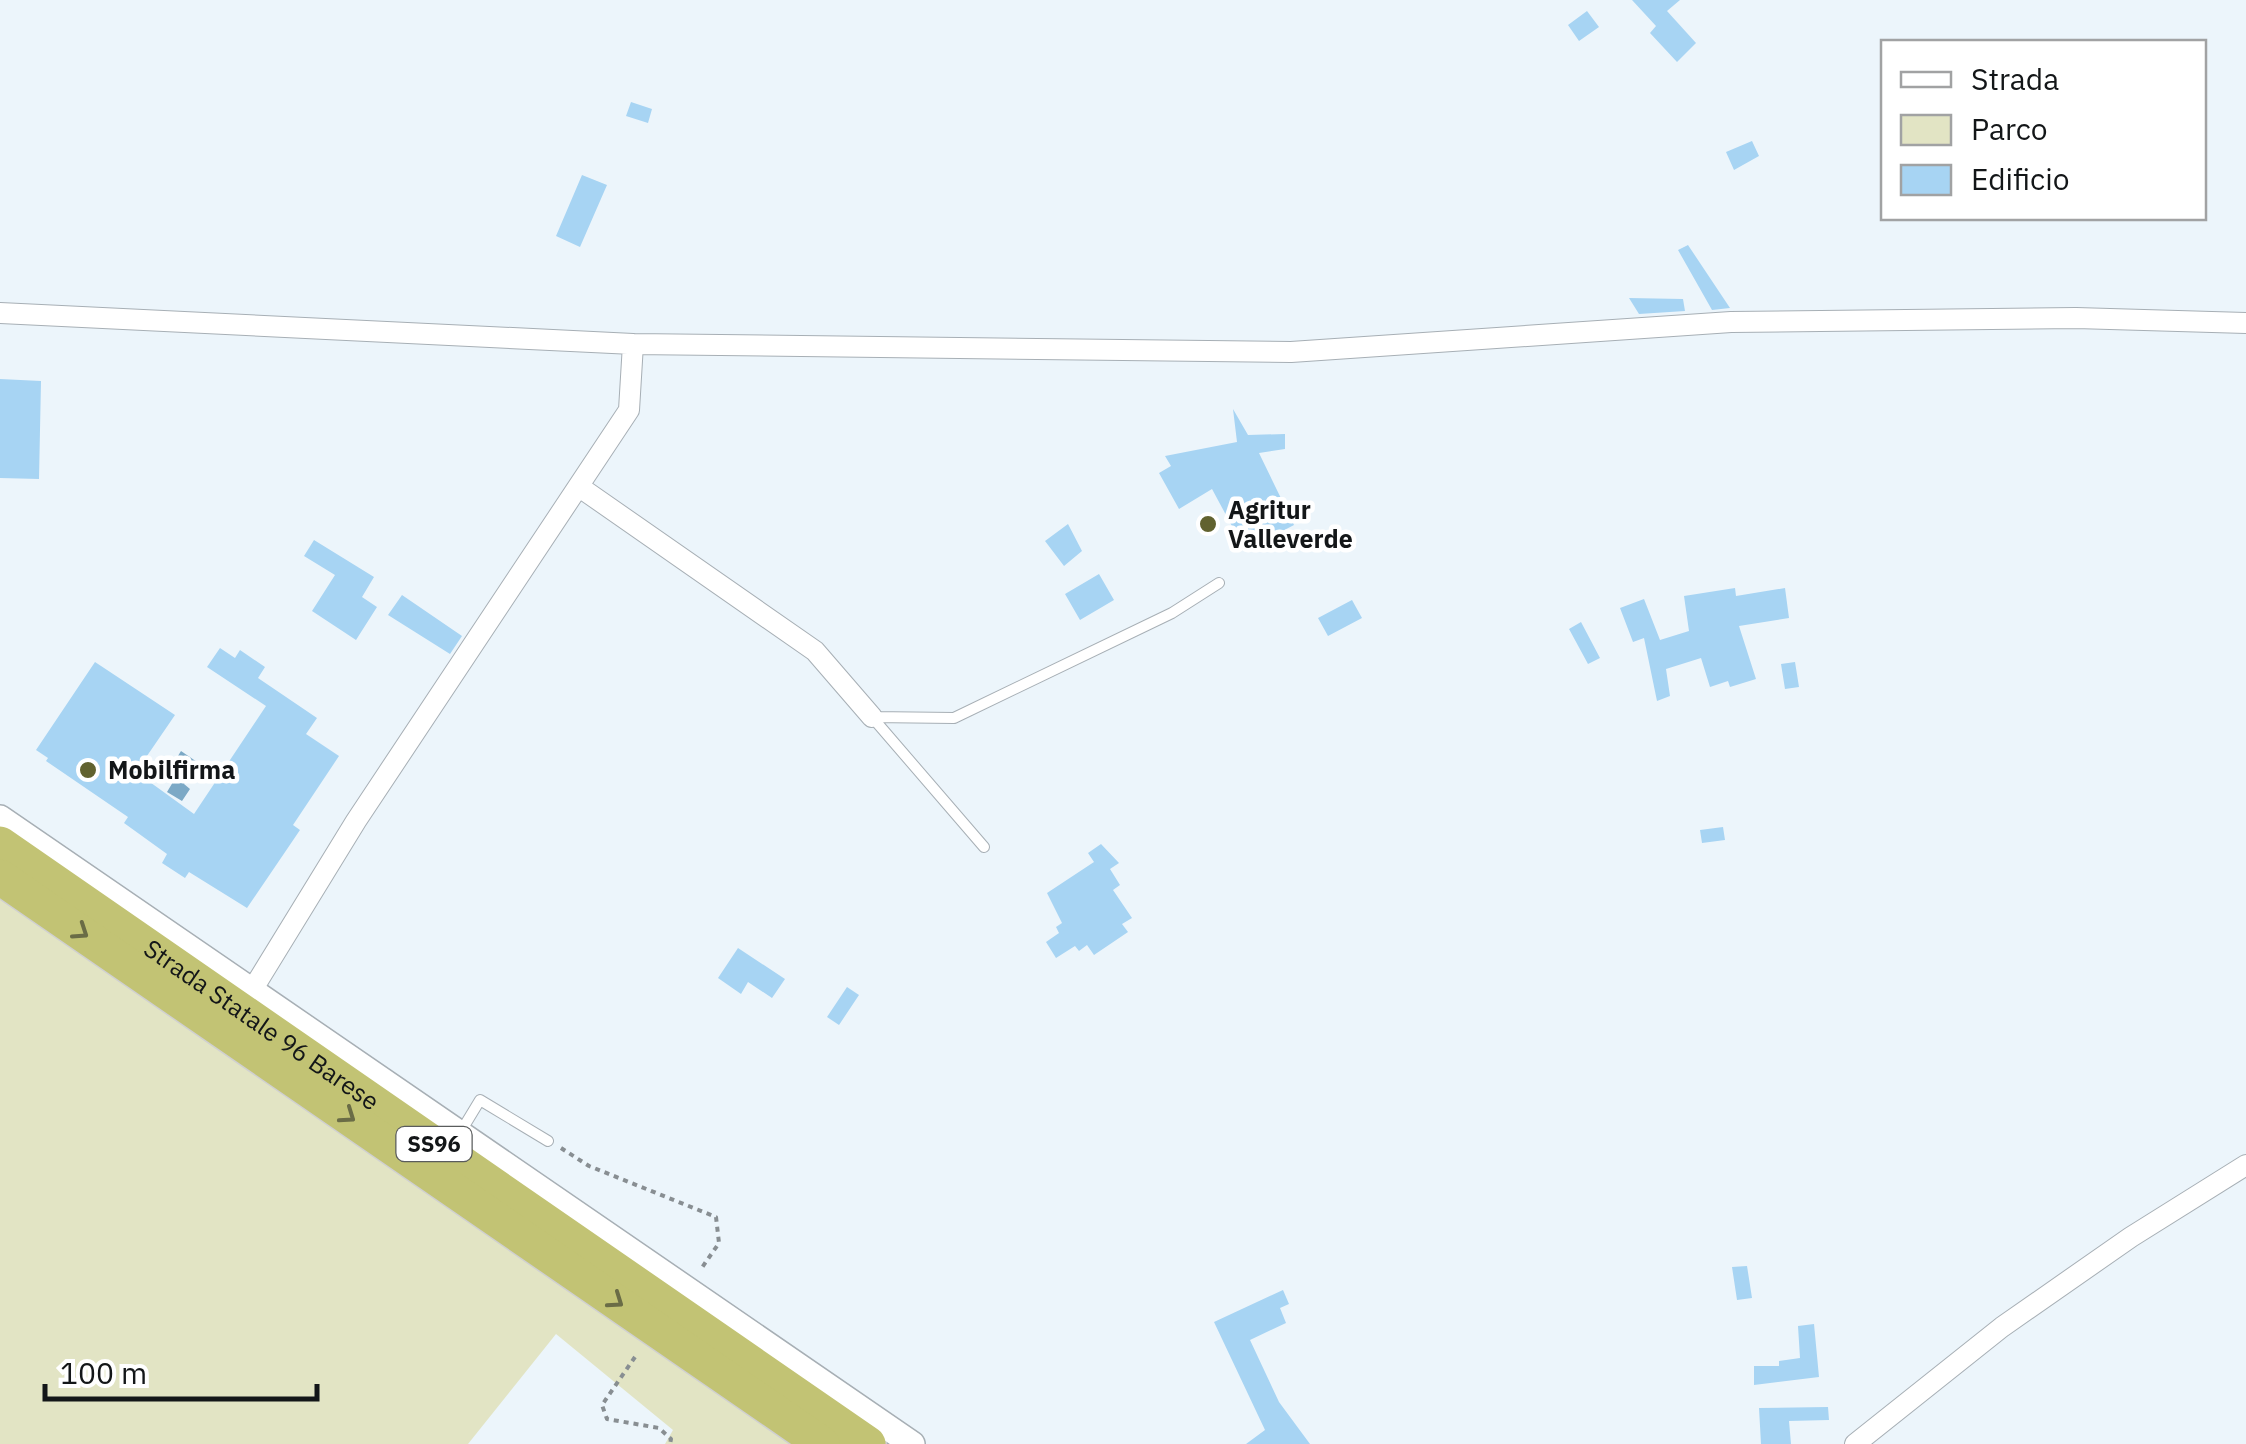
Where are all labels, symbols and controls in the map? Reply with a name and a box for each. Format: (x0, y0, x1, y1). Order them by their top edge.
legend (1881, 40, 2206, 220)
text: Strada (1971, 59, 2059, 98)
text: Parco (1971, 109, 2047, 148)
text: Edificio (1971, 159, 2070, 198)
place label: Agritur Valleverde (1228, 493, 1353, 555)
marker: Agritur Valleverde (1197, 513, 1219, 535)
place label: Mobilfirma (108, 753, 235, 786)
marker: Mobilfirma (77, 759, 99, 781)
one-way arrow (69, 920, 88, 938)
street label: Strada Statale 96 Barese (138, 931, 386, 1117)
one-way arrow (337, 1104, 356, 1122)
road number: SS96 (396, 1127, 472, 1161)
one-way arrow (604, 1289, 623, 1307)
scale bar (45, 1339, 318, 1401)
text: 100 m (60, 1353, 147, 1392)

